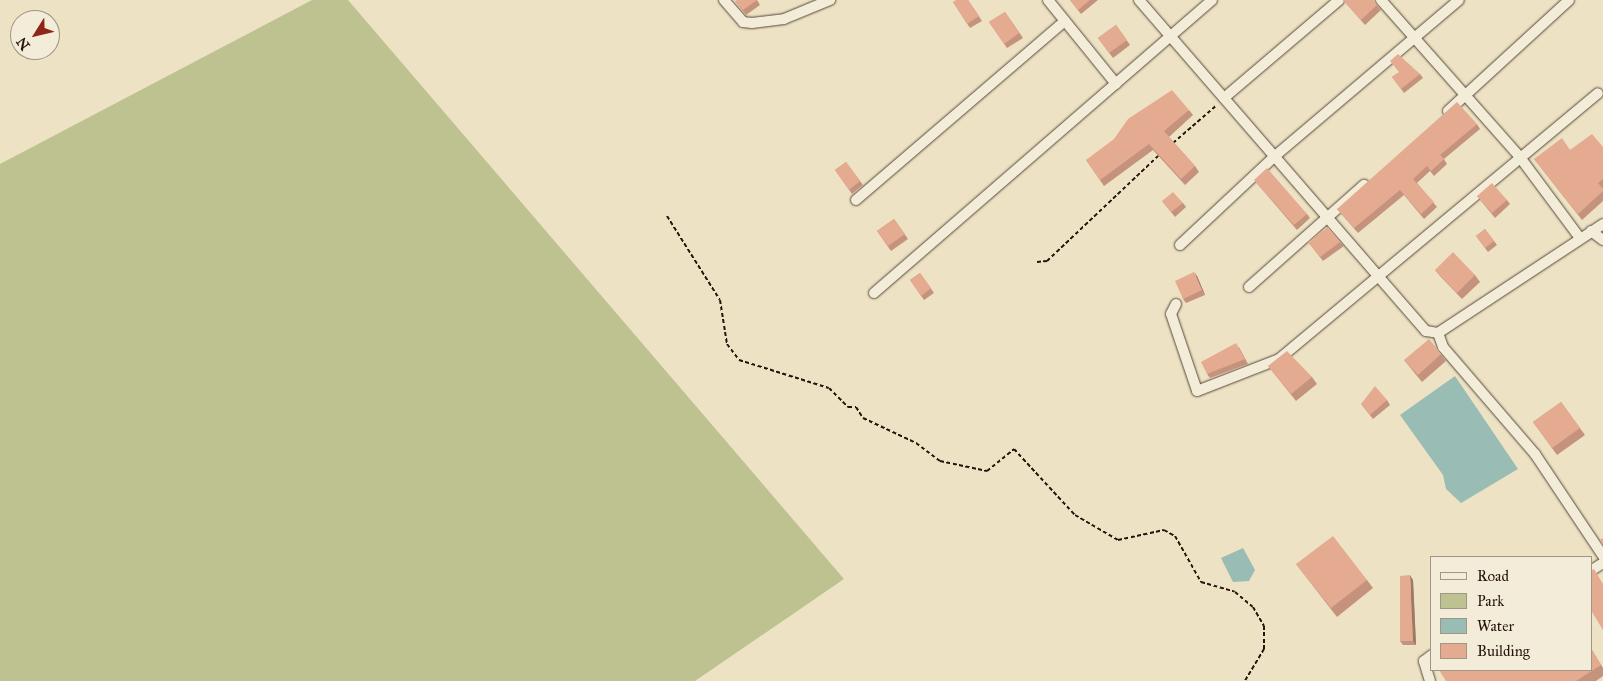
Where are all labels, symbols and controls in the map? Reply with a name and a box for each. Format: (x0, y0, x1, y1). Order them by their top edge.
north arrow (10, 10, 60, 60)
text: N (13, 34, 34, 53)
legend (1430, 556, 1593, 671)
text: Road (1477, 567, 1509, 585)
text: Park (1477, 592, 1504, 610)
text: Water (1477, 617, 1514, 635)
text: Building (1477, 642, 1530, 660)

